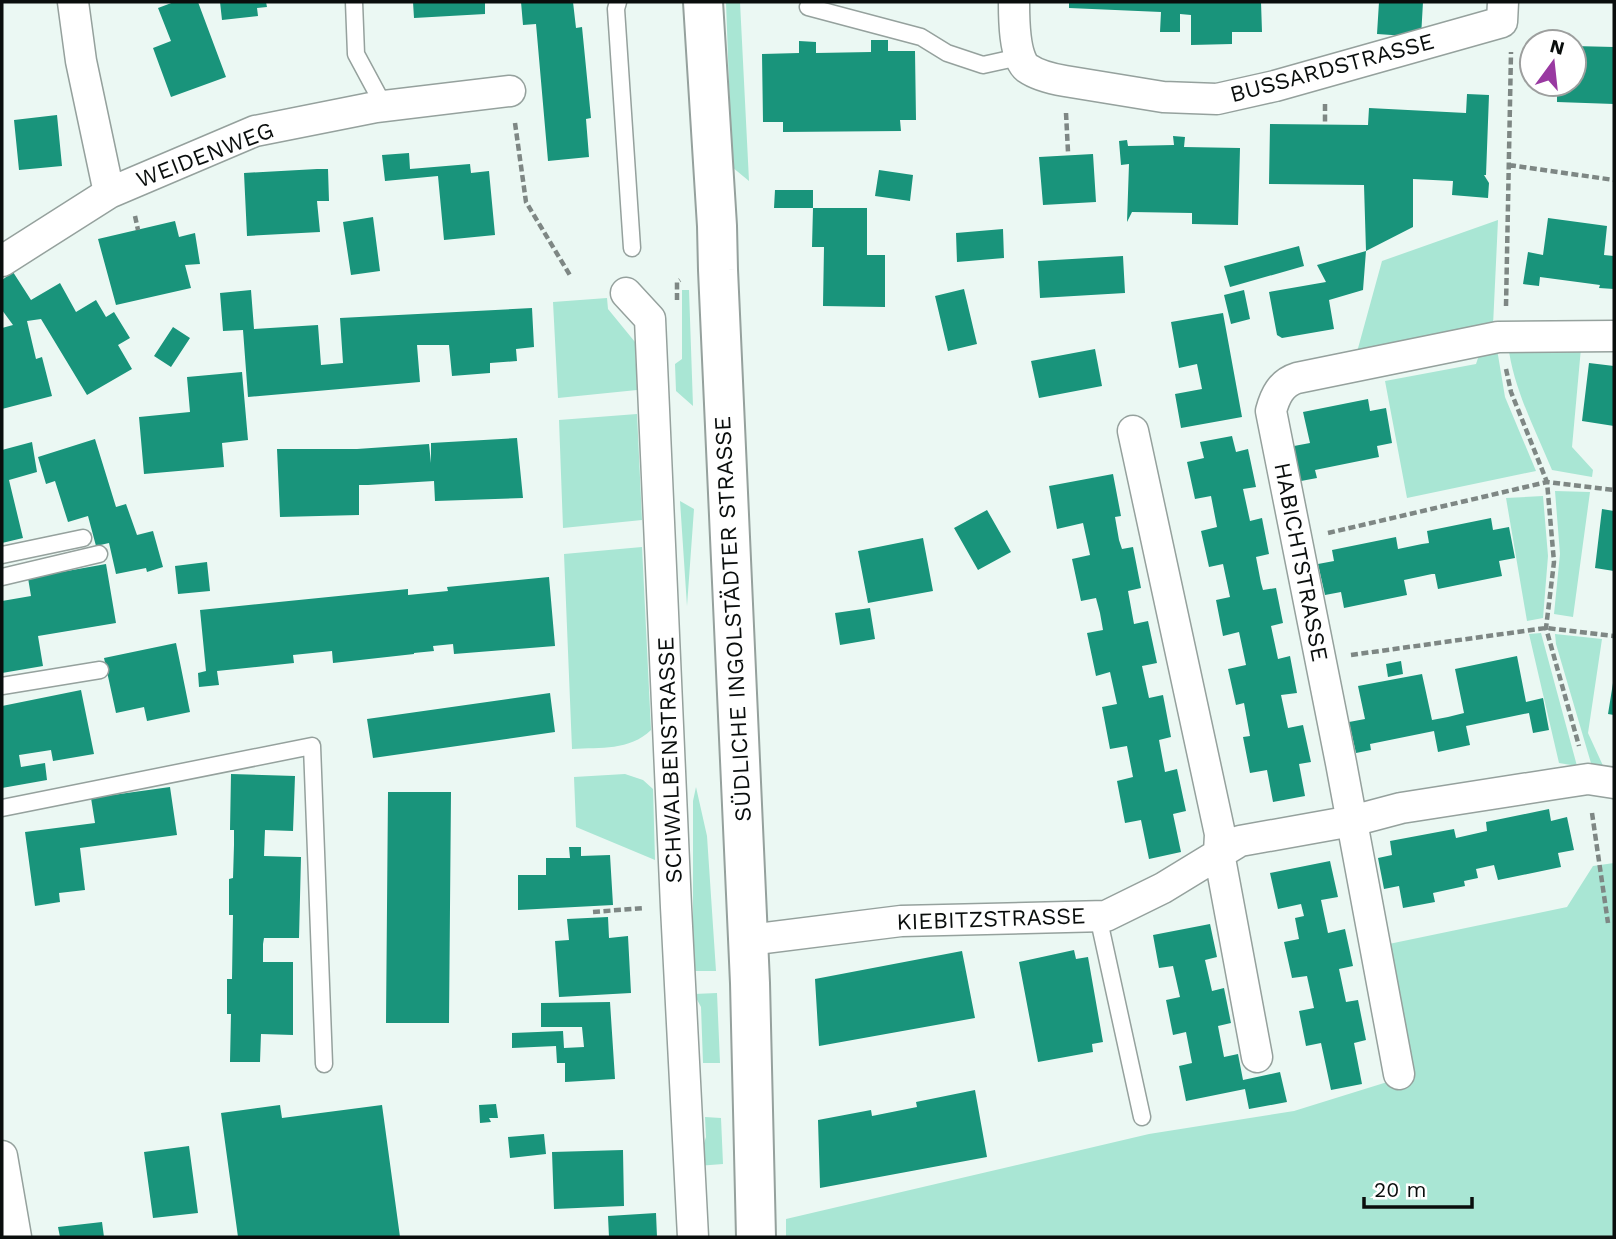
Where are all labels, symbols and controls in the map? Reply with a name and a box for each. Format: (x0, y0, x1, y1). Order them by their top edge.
street label: BUSSARDSTRASSE (1227, 28, 1437, 108)
north arrow (1518, 28, 1588, 98)
text: N (1547, 34, 1567, 60)
street label: WEIDENWEG (133, 116, 277, 194)
street label: SÜDLICHE INGOLSTÄDTER STRASSE (709, 416, 757, 822)
street label: HABICHTSTRASSE (1268, 460, 1334, 664)
street label: SCHWALBENSTRASSE (652, 636, 688, 884)
street label: KIEBITZSTRASSE (896, 902, 1086, 936)
scale bar (1364, 1166, 1472, 1210)
text: 20 m (1374, 1177, 1426, 1202)

